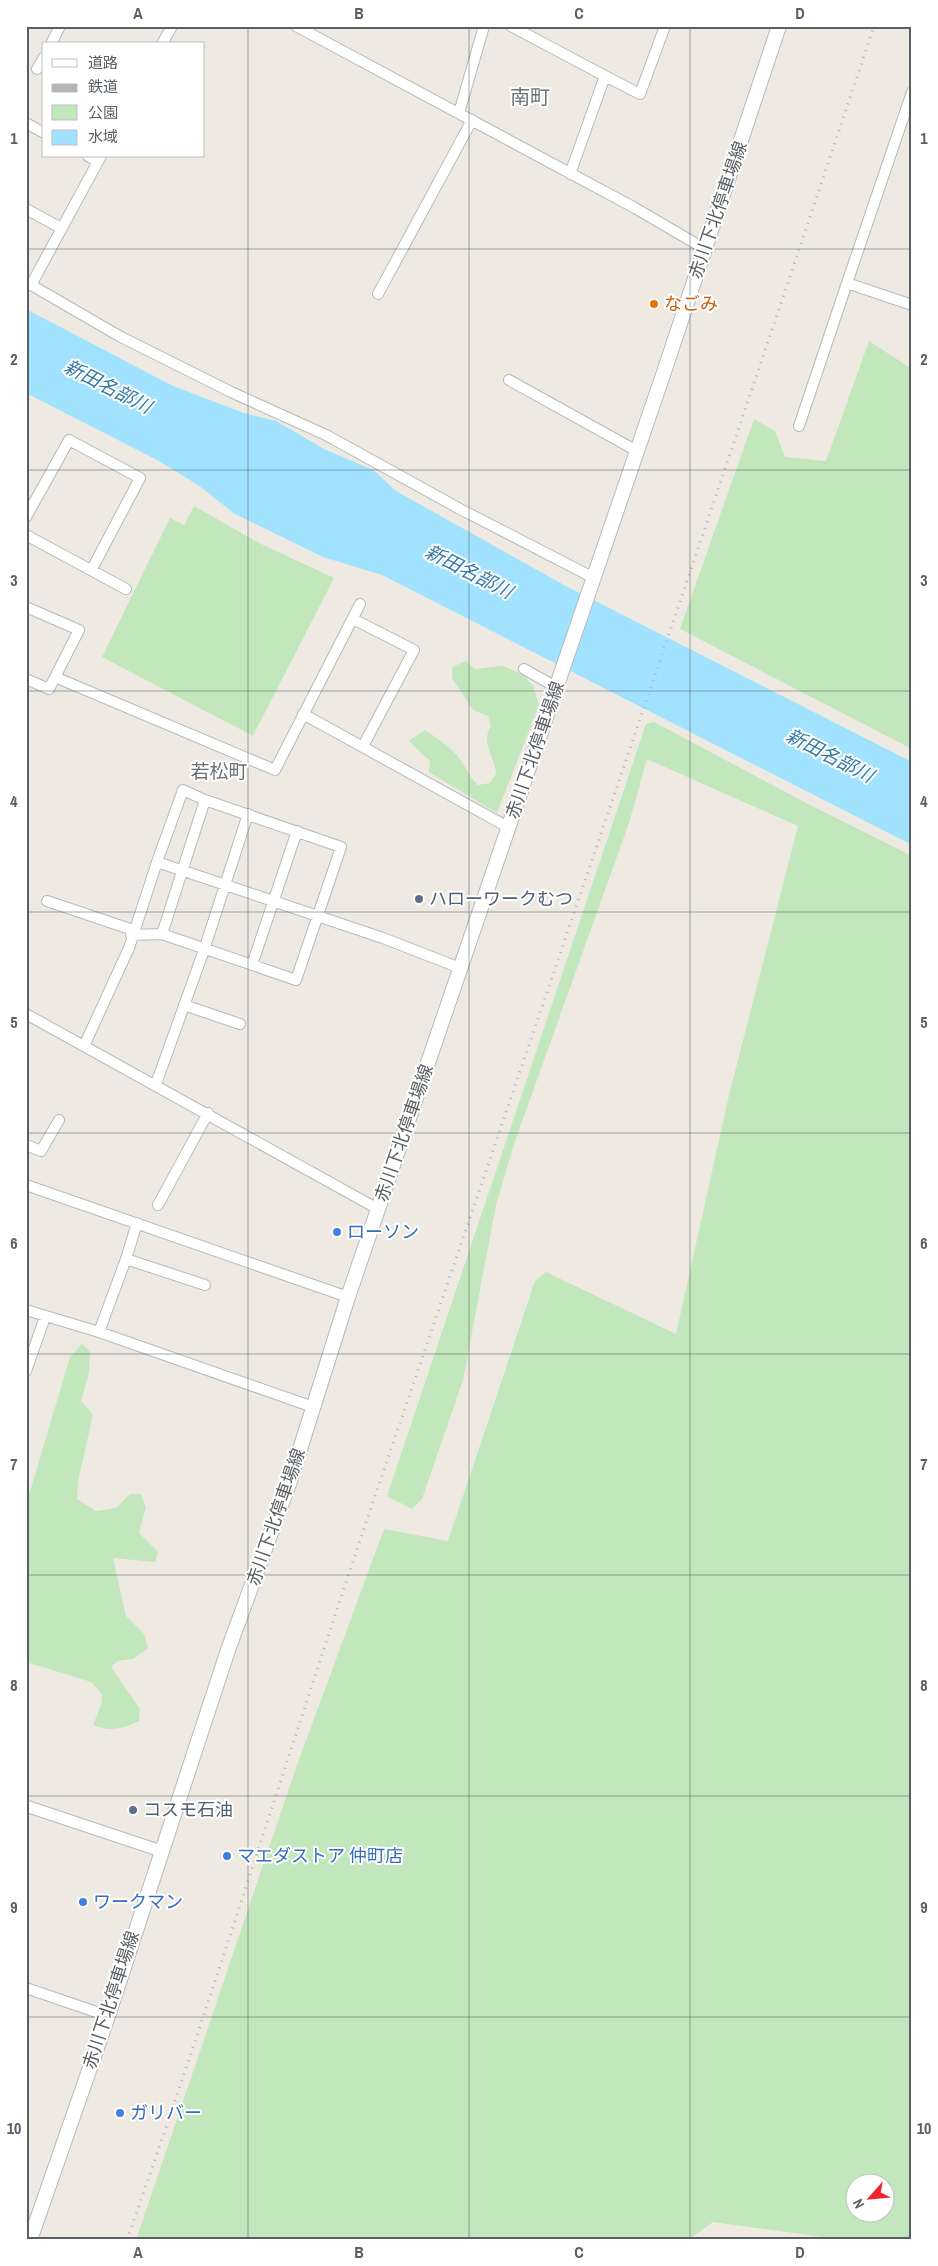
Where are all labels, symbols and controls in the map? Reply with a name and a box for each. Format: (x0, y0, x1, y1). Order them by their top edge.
text: A (133, 2, 143, 24)
text: B (354, 2, 364, 24)
text: C (574, 2, 584, 24)
text: D (795, 2, 805, 24)
legend (42, 42, 205, 158)
text: 道路 (88, 52, 118, 73)
text: 鉄道 (88, 76, 118, 97)
district label: 南町 (510, 83, 550, 110)
text: 公園 (88, 102, 118, 123)
text: 水域 (88, 126, 118, 147)
text: 1 (10, 127, 18, 149)
text: 1 (920, 127, 928, 149)
street label: 赤川下北停車場線 (682, 138, 753, 282)
place label: なごみ (664, 291, 718, 316)
marker: なごみ (648, 298, 660, 310)
text: 2 (10, 348, 18, 370)
text: 2 (920, 348, 928, 370)
water label: 新田名部川 (60, 353, 158, 420)
water label: 新田名部川 (421, 538, 519, 605)
text: 3 (10, 569, 18, 591)
text: 3 (920, 569, 928, 591)
street label: 赤川下北停車場線 (499, 678, 570, 822)
water label: 新田名部川 (782, 722, 880, 789)
district label: 若松町 (190, 758, 248, 784)
text: 4 (10, 790, 18, 812)
text: 4 (920, 790, 928, 812)
place label: ハローワークむつ (429, 886, 573, 911)
marker: ハローワークむつ (413, 893, 425, 905)
text: 5 (10, 1011, 18, 1033)
text: 5 (920, 1011, 928, 1033)
street label: 赤川下北停車場線 (368, 1061, 439, 1205)
place label: ローソン (347, 1219, 419, 1244)
marker: ローソン (331, 1226, 343, 1238)
text: 6 (10, 1232, 18, 1254)
text: 6 (920, 1232, 928, 1254)
street label: 赤川下北停車場線 (240, 1445, 311, 1589)
text: 7 (10, 1453, 18, 1475)
text: 7 (920, 1453, 928, 1475)
text: 8 (10, 1674, 18, 1696)
text: 8 (920, 1674, 928, 1696)
place label: コスモ石油 (143, 1797, 233, 1822)
marker: コスモ石油 (127, 1804, 139, 1816)
place label: マエダストア 仲町店 (237, 1843, 403, 1868)
marker: マエダストア 仲町店 (221, 1850, 233, 1862)
place label: ワークマン (93, 1889, 183, 1914)
text: 9 (10, 1896, 18, 1918)
marker: ワークマン (77, 1896, 89, 1908)
text: 9 (920, 1896, 928, 1918)
street label: 赤川下北停車場線 (76, 1928, 145, 2072)
place label: ガリバー (130, 2100, 202, 2125)
marker: ガリバー (114, 2107, 126, 2119)
text: 10 (7, 2117, 21, 2139)
text: 10 (917, 2117, 931, 2139)
north arrow (846, 2174, 896, 2224)
text: N (849, 2196, 868, 2212)
text: A (133, 2241, 143, 2263)
text: B (354, 2241, 364, 2263)
text: C (574, 2241, 584, 2263)
text: D (795, 2241, 805, 2263)

